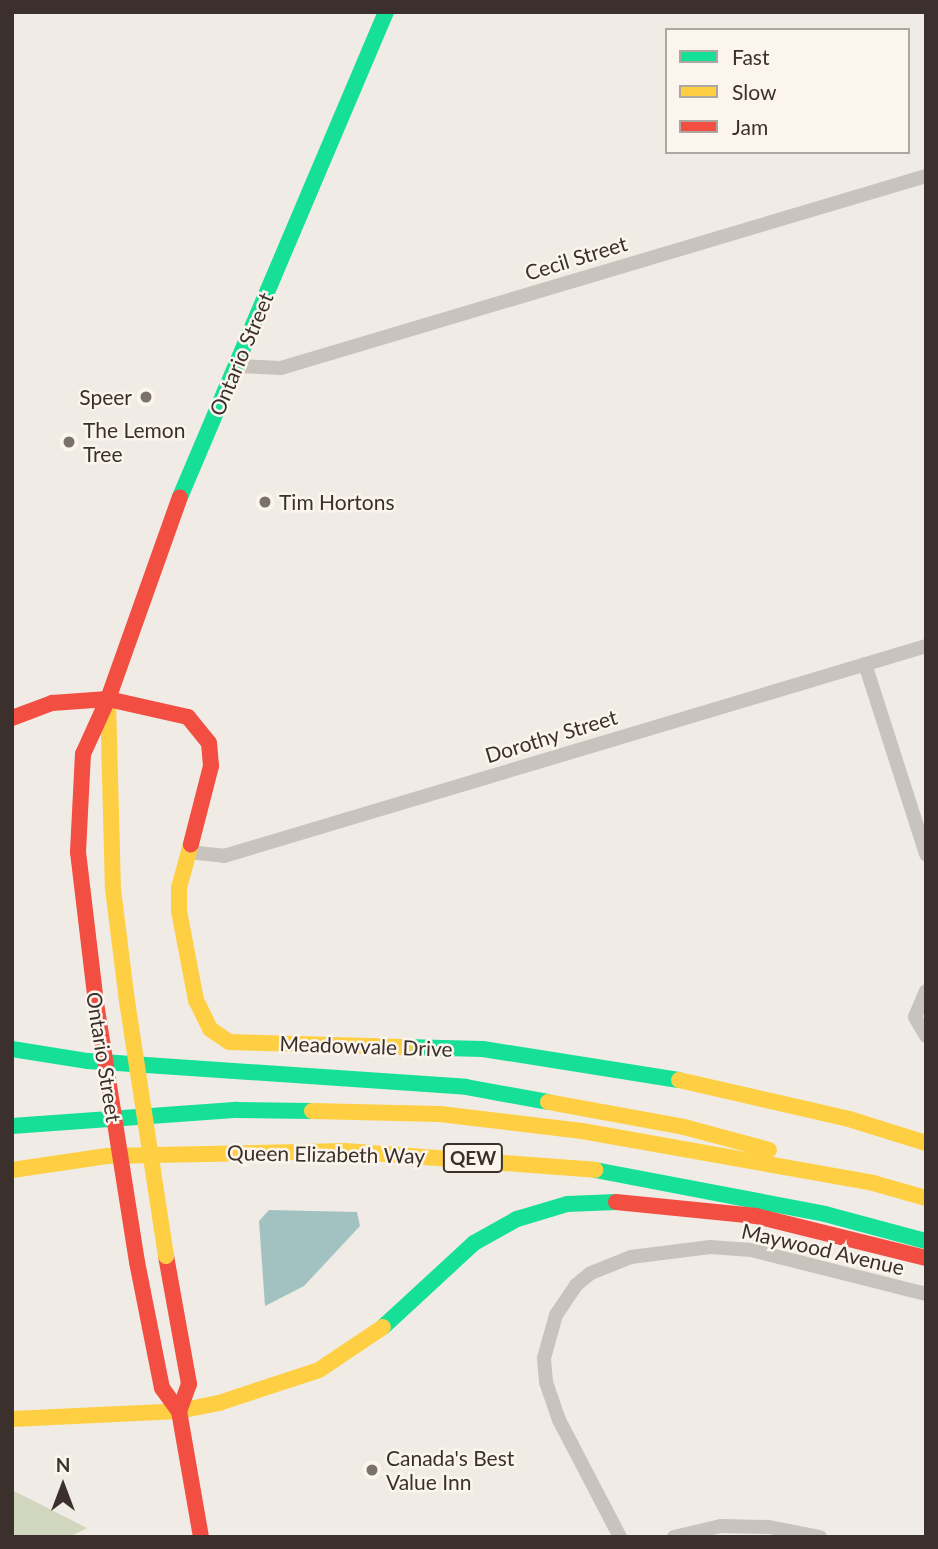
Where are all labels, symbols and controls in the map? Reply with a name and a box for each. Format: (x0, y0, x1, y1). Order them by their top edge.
legend (665, 28, 910, 154)
text: Fast (732, 44, 769, 69)
text: Slow (732, 79, 776, 104)
text: Jam (732, 114, 768, 139)
street label: Cecil Street (522, 231, 630, 285)
street label: Ontario Street (204, 289, 278, 419)
place label: Speer (79, 384, 132, 410)
marker: Speer (138, 389, 154, 405)
place label: The Lemon Tree (83, 417, 185, 467)
marker: The Lemon Tree (61, 434, 77, 450)
place label: Tim Hortons (279, 489, 394, 515)
marker: Tim Hortons (257, 494, 273, 510)
street label: Dorothy Street (482, 704, 620, 768)
street label: Ontario Street (81, 990, 127, 1124)
street label: Meadowvale Drive (279, 1030, 453, 1062)
street label: Queen Elizabeth Way (227, 1140, 425, 1168)
road number: QEW (442, 1142, 504, 1174)
street label: Maywood Avenue (739, 1218, 907, 1280)
place label: Canada's Best Value Inn (386, 1445, 514, 1495)
north arrow (28, 1451, 98, 1521)
text: N (56, 1453, 70, 1476)
marker: Canada's Best Value Inn (364, 1462, 380, 1478)

